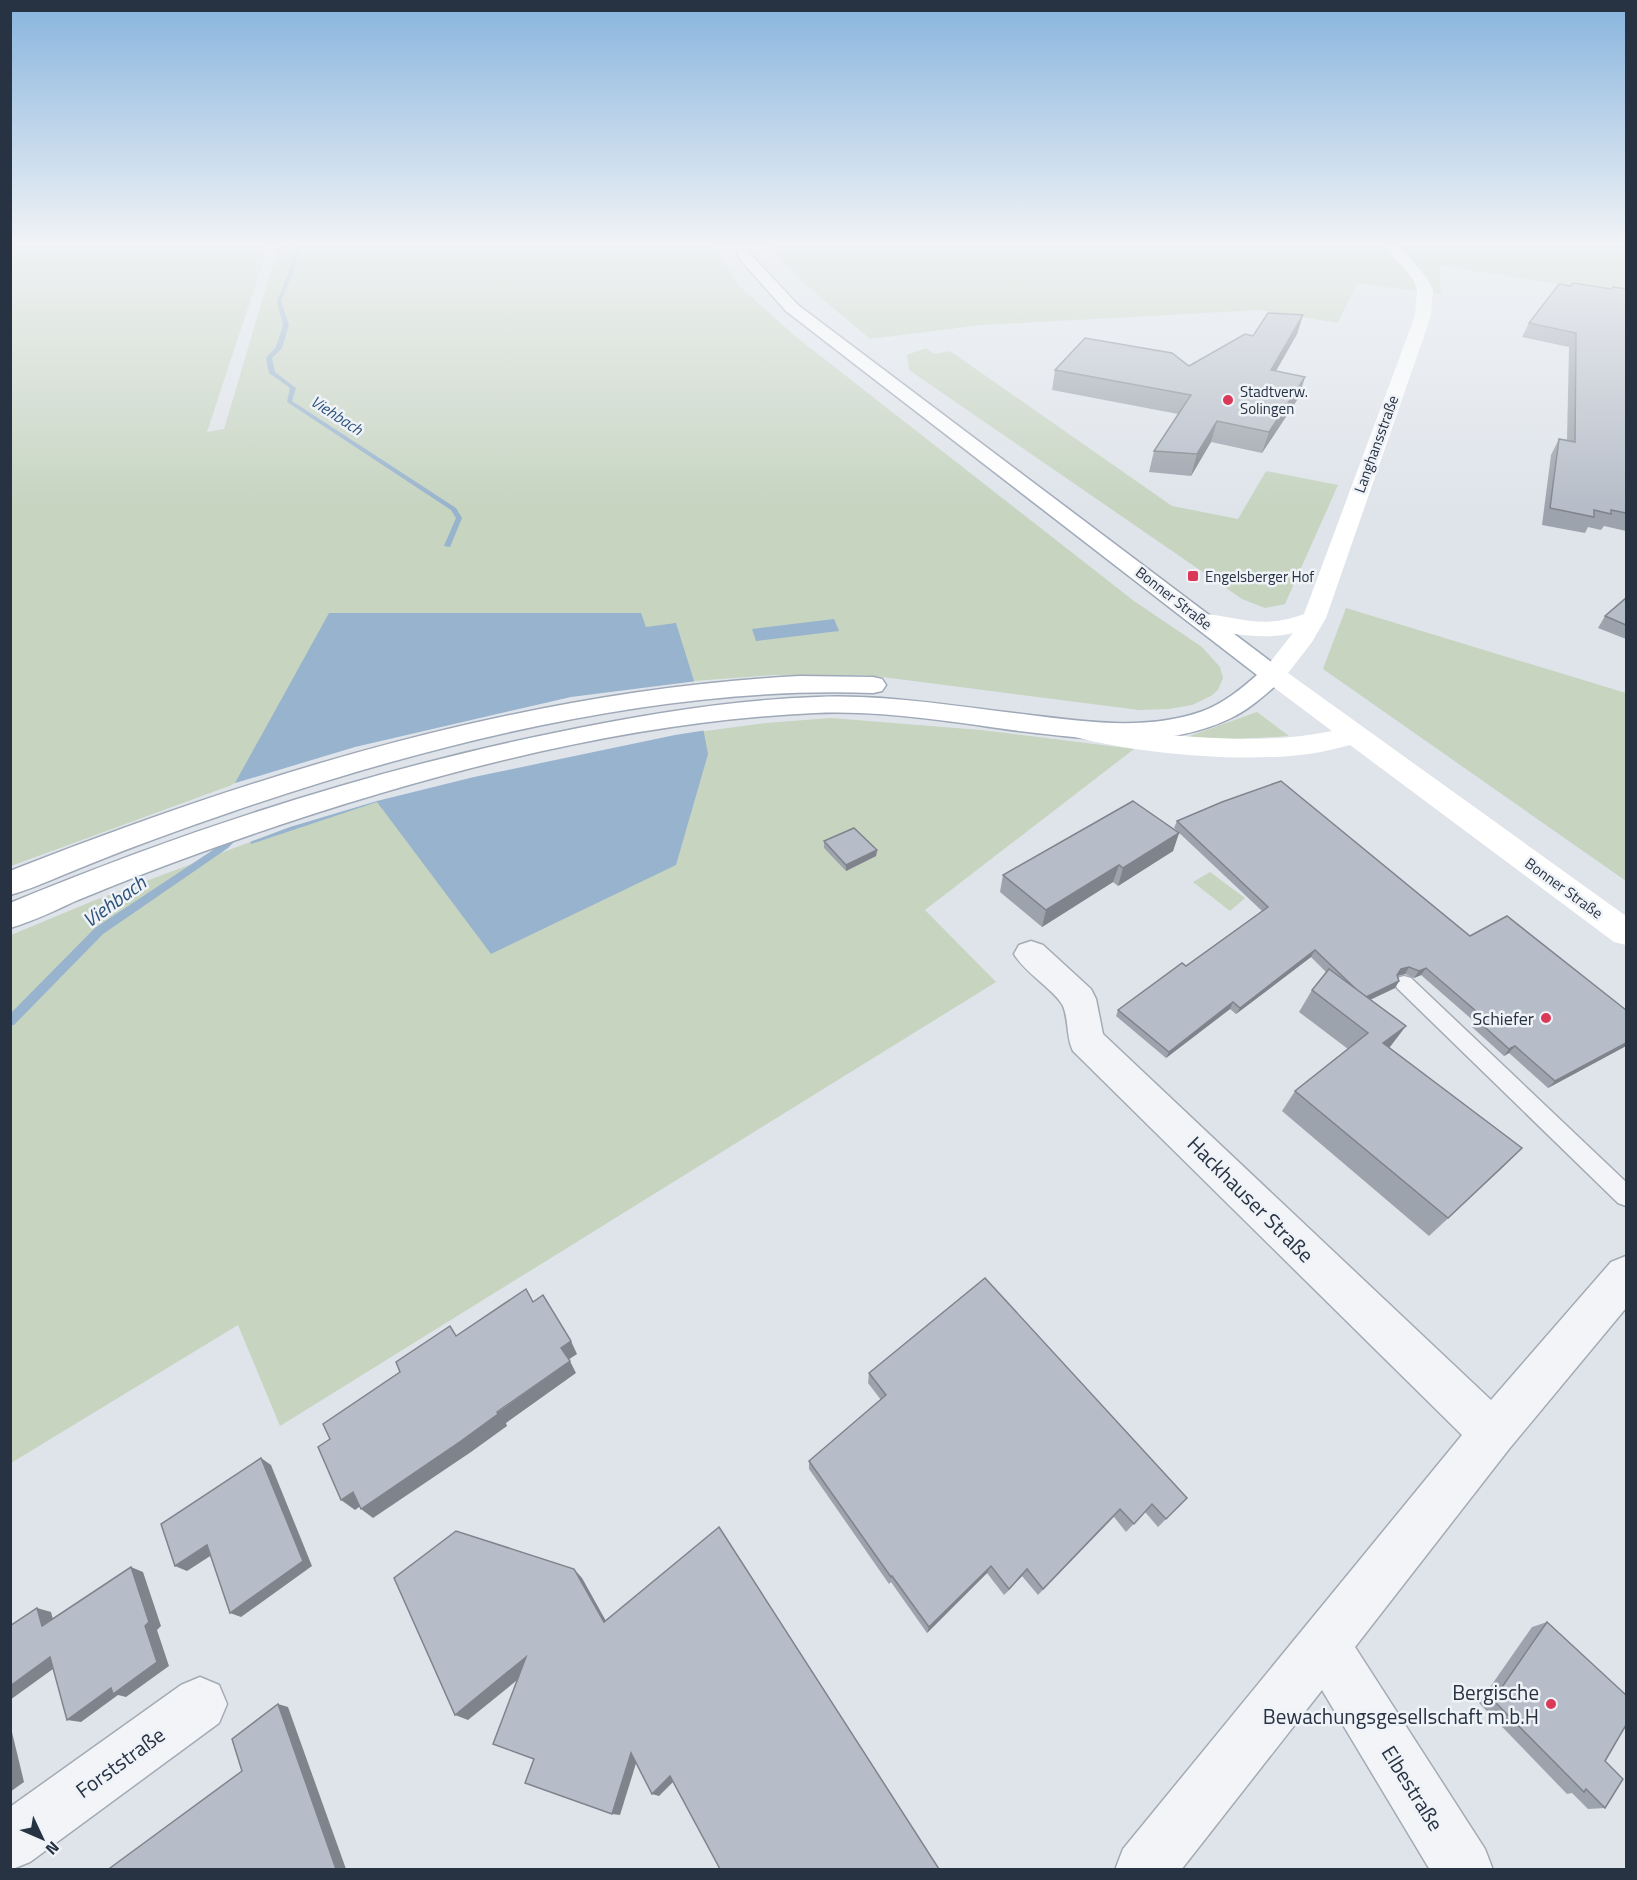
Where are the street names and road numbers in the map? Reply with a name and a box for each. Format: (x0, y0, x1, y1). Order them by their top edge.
street label: Langhansstraße (1348, 392, 1404, 496)
street label: Bonner Straße (1131, 561, 1217, 635)
street label: Bonner Straße (1520, 852, 1608, 924)
street label: Hackhauser Straße (1180, 1128, 1322, 1270)
street label: Forststraße (69, 1719, 171, 1805)
street label: Elbestraße (1374, 1739, 1452, 1837)

